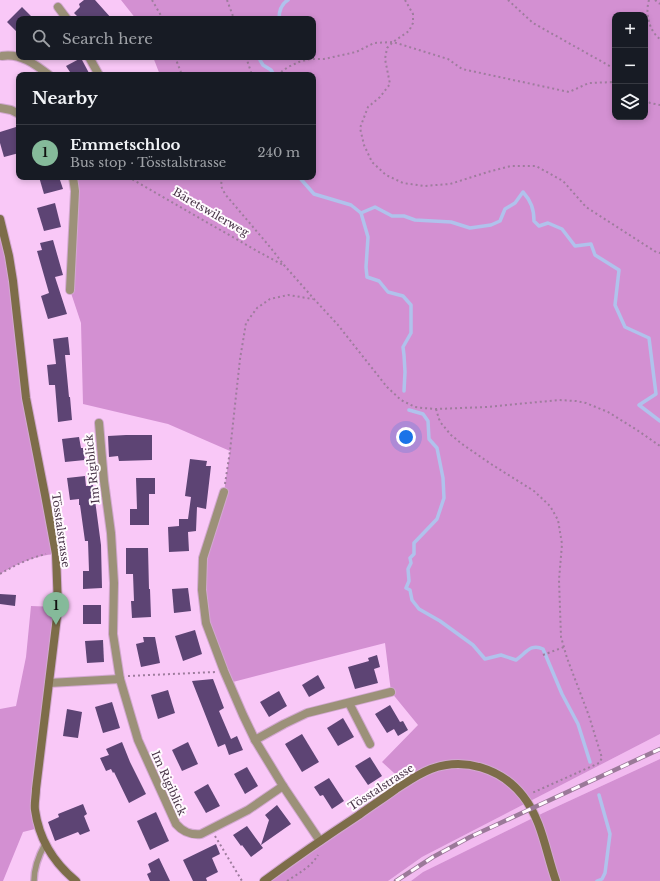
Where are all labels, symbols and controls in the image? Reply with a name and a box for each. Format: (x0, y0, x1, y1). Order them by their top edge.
map controls (612, 12, 648, 120)
button: + (612, 12, 648, 48)
search box (16, 16, 316, 60)
icon: search (30, 27, 52, 49)
text: Search here (62, 29, 153, 48)
button: − (612, 48, 648, 84)
button: layers (612, 84, 648, 120)
text: Nearby (32, 88, 98, 109)
text: Emmetschloo (70, 135, 180, 154)
text: 1 (42, 144, 48, 161)
text: 240 m (257, 144, 300, 161)
text: Bus stop · Tösstalstrasse (70, 154, 226, 171)
street label: Bäretswilerweg (171, 185, 252, 240)
your location (396, 427, 416, 447)
street label: Im Rigiblick (81, 434, 103, 504)
street label: Tösstalstrasse (49, 492, 73, 568)
pin: 1 (43, 592, 69, 625)
street label: Im Rigiblick (148, 748, 190, 818)
street label: Tösstalstrasse (346, 761, 416, 813)

